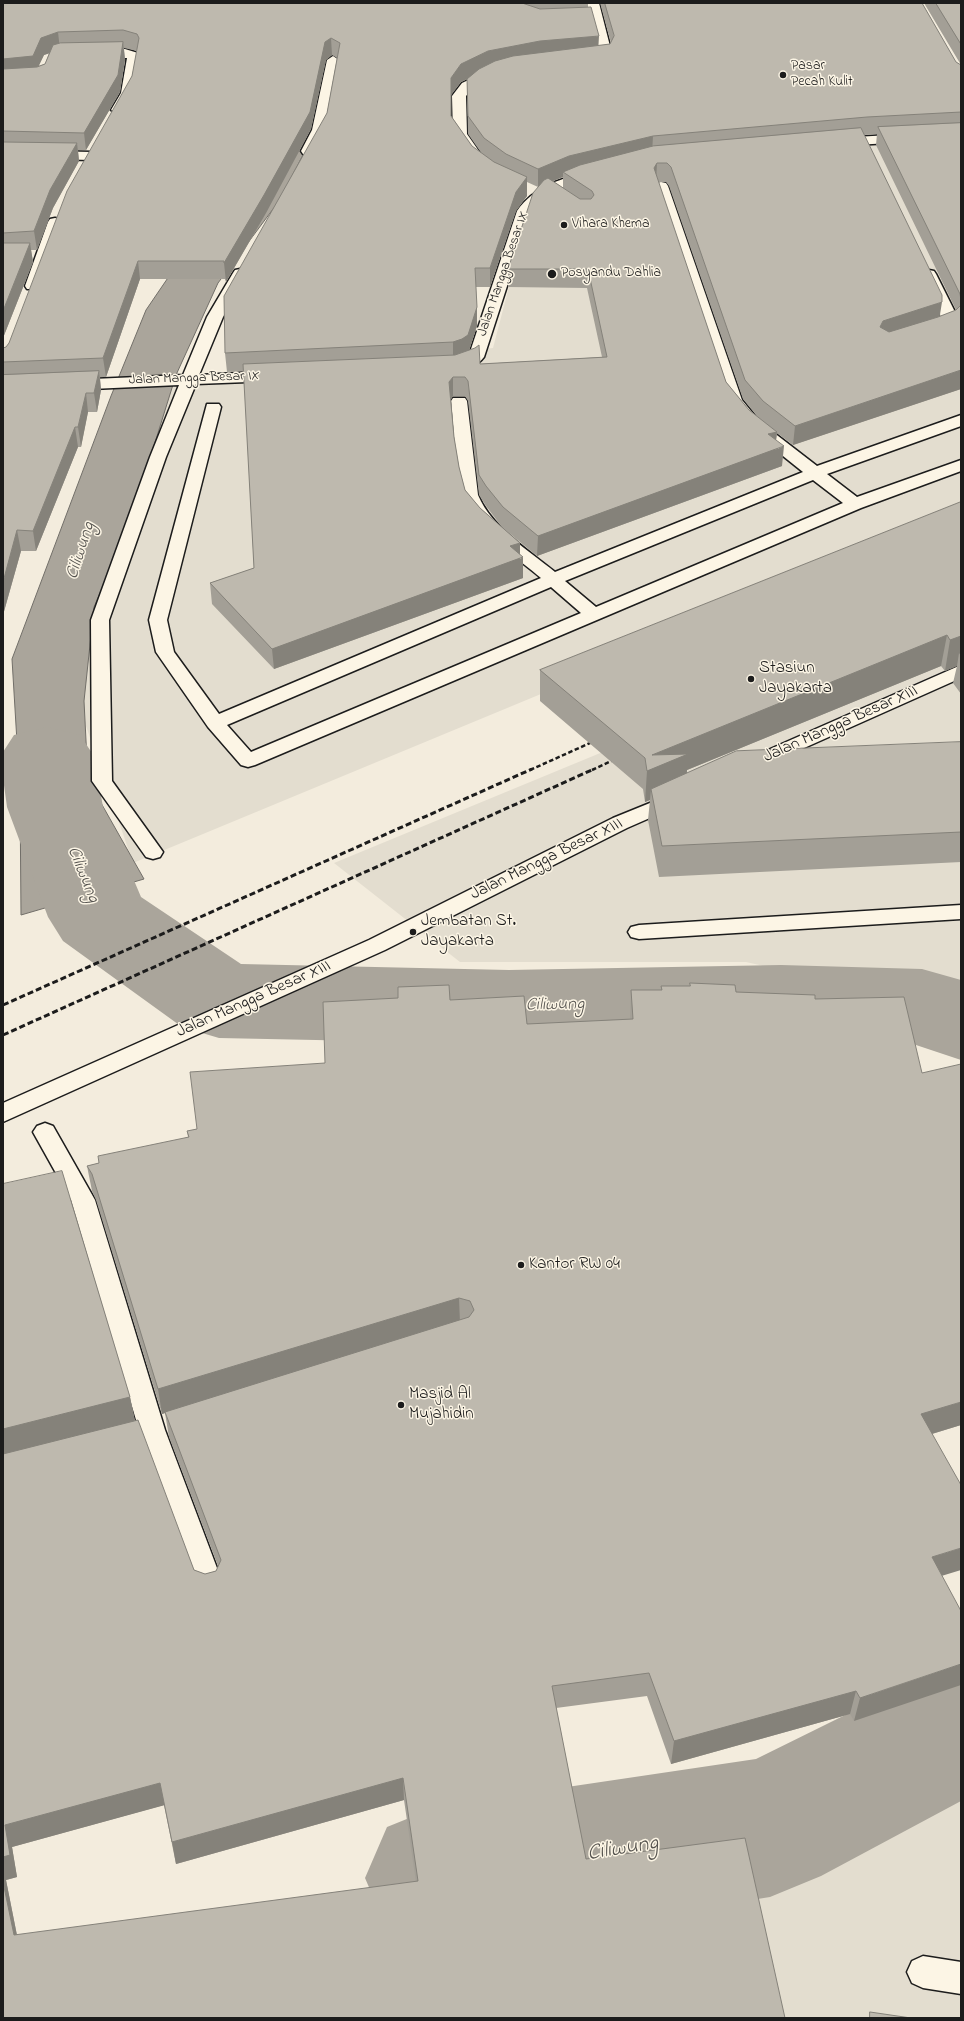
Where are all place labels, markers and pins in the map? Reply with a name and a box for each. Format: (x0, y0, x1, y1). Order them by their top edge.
place label: Pasar Pecah Kulit (791, 59, 853, 92)
marker: Pasar Pecah Kulit (778, 70, 788, 80)
place label: Vihara Khema (572, 217, 650, 233)
marker: Vihara Khema (559, 220, 569, 230)
place label: Posyandu Dahlia (561, 266, 661, 282)
marker: Posyandu Dahlia (546, 268, 558, 280)
place label: Stasiun Jayakarta (759, 659, 832, 699)
marker: Stasiun Jayakarta (746, 674, 756, 684)
place label: Jembatan St. Jayakarta (421, 912, 516, 952)
marker: Jembatan St. Jayakarta (408, 927, 418, 937)
place label: Kantor RW 04 (529, 1255, 620, 1275)
marker: Kantor RW 04 (516, 1260, 526, 1270)
place label: Masjid Al Mujahidin (409, 1385, 474, 1425)
marker: Masjid Al Mujahidin (396, 1400, 406, 1410)

